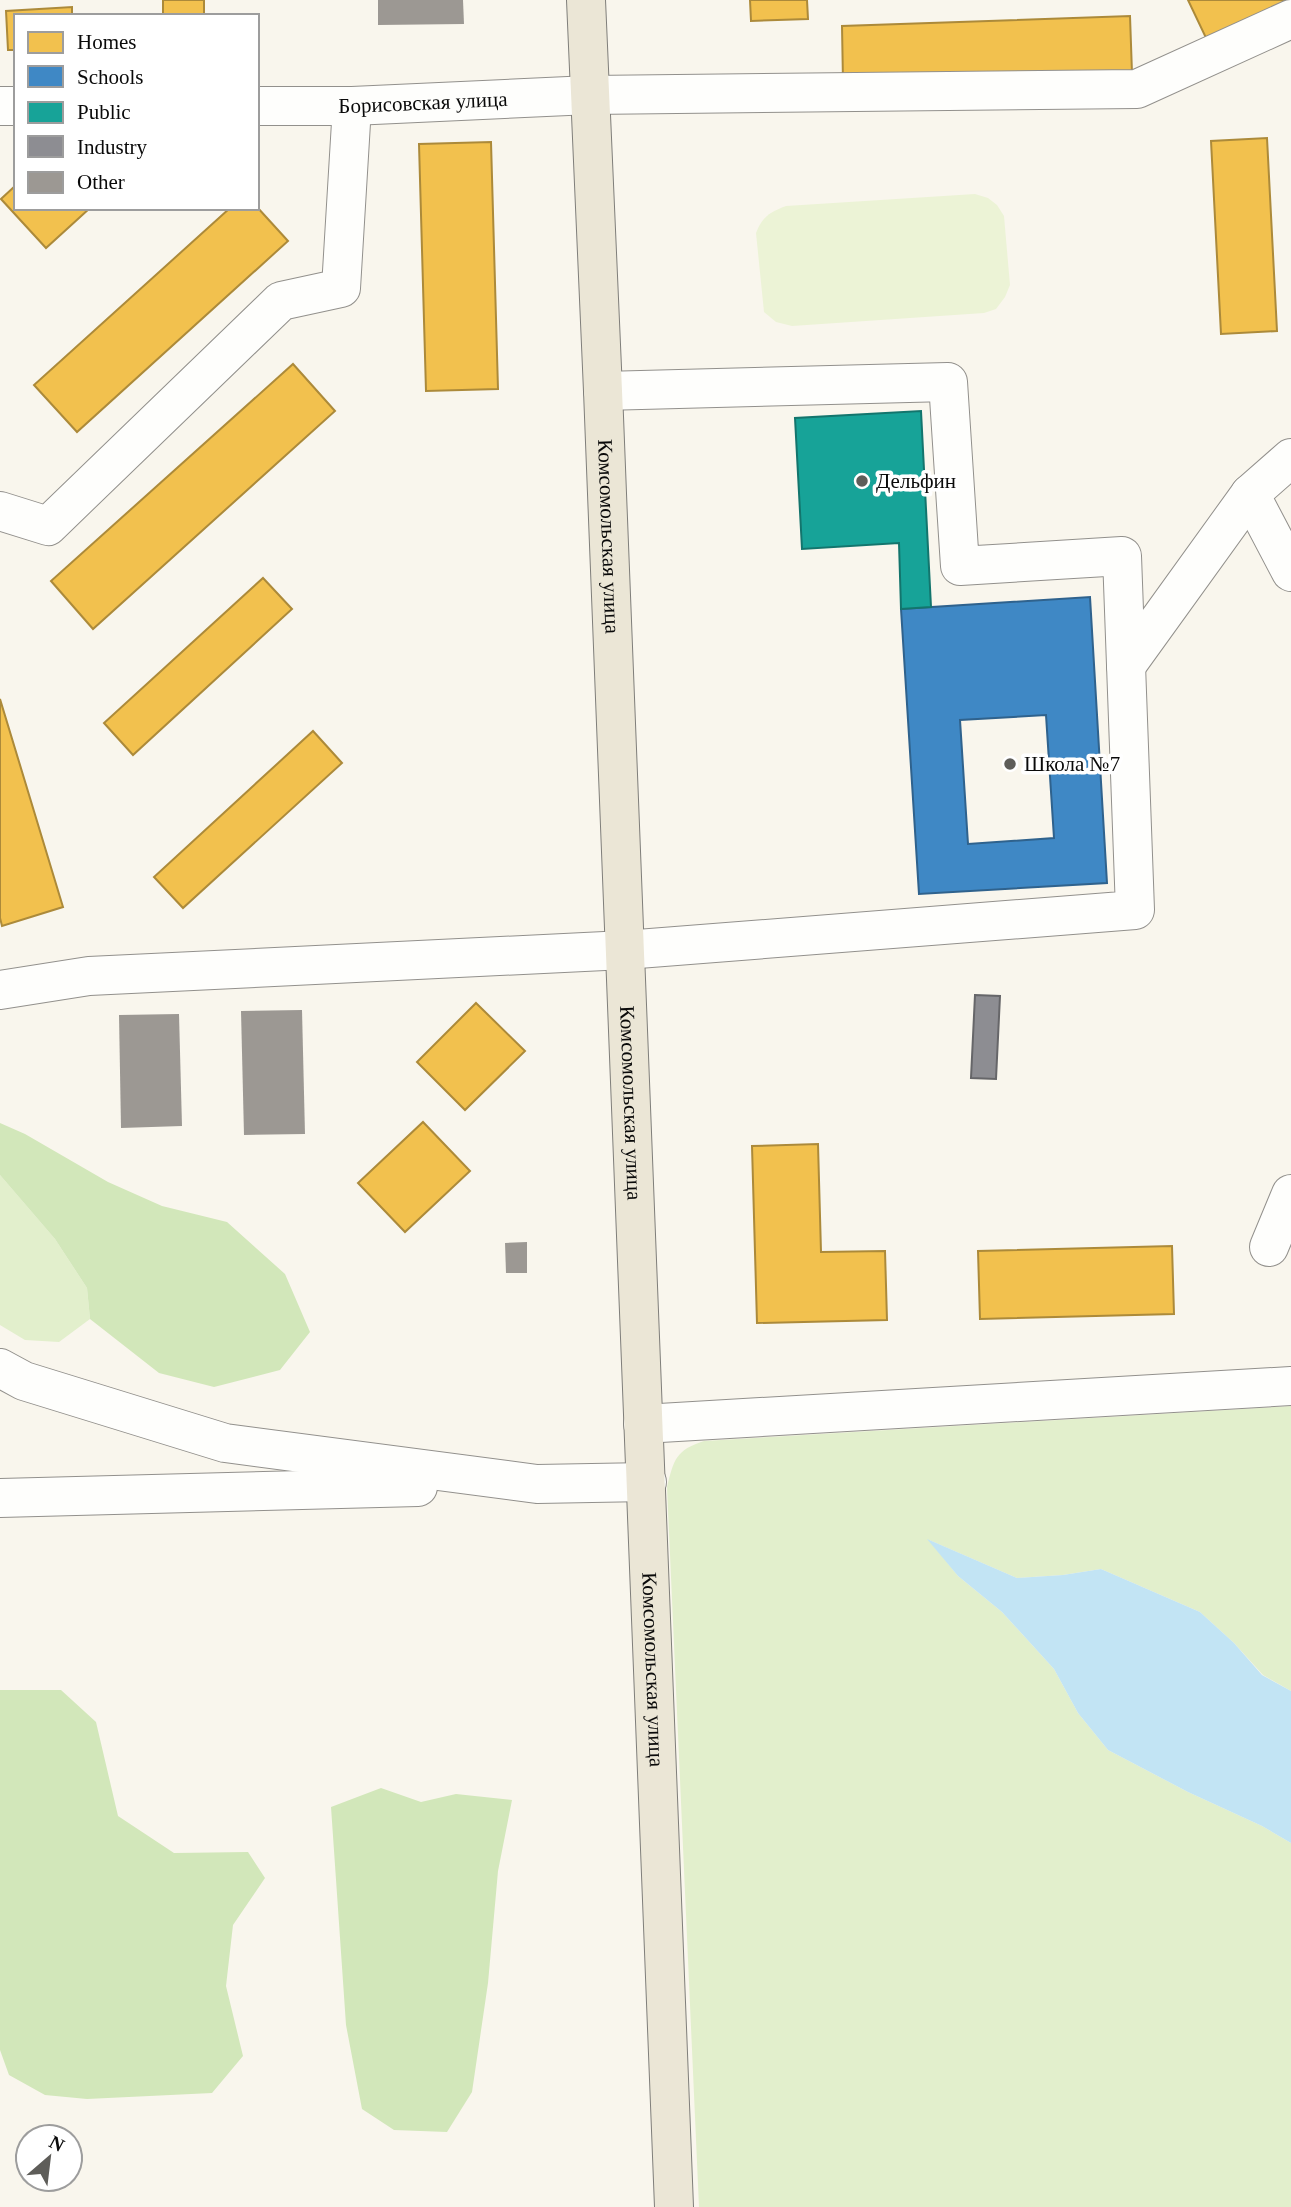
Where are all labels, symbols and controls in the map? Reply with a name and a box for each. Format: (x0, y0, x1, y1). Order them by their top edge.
legend (14, 14, 259, 210)
text: Homes (77, 30, 137, 54)
text: Schools (77, 65, 144, 89)
street label: Борисовская улица (338, 87, 509, 118)
text: Public (77, 100, 131, 124)
text: Industry (77, 135, 147, 159)
text: Other (77, 170, 125, 194)
street label: Комсомольская улица (593, 439, 625, 635)
place label: Дельфин (876, 469, 956, 493)
marker: Дельфин (854, 473, 870, 489)
place label: Школа №7 (1024, 752, 1120, 776)
marker: Школа №7 (1002, 756, 1018, 772)
street label: Комсомольская улица (615, 1005, 647, 1202)
street label: Комсомольская улица (637, 1572, 669, 1768)
north arrow (14, 2123, 84, 2193)
text: N (46, 2131, 68, 2156)

